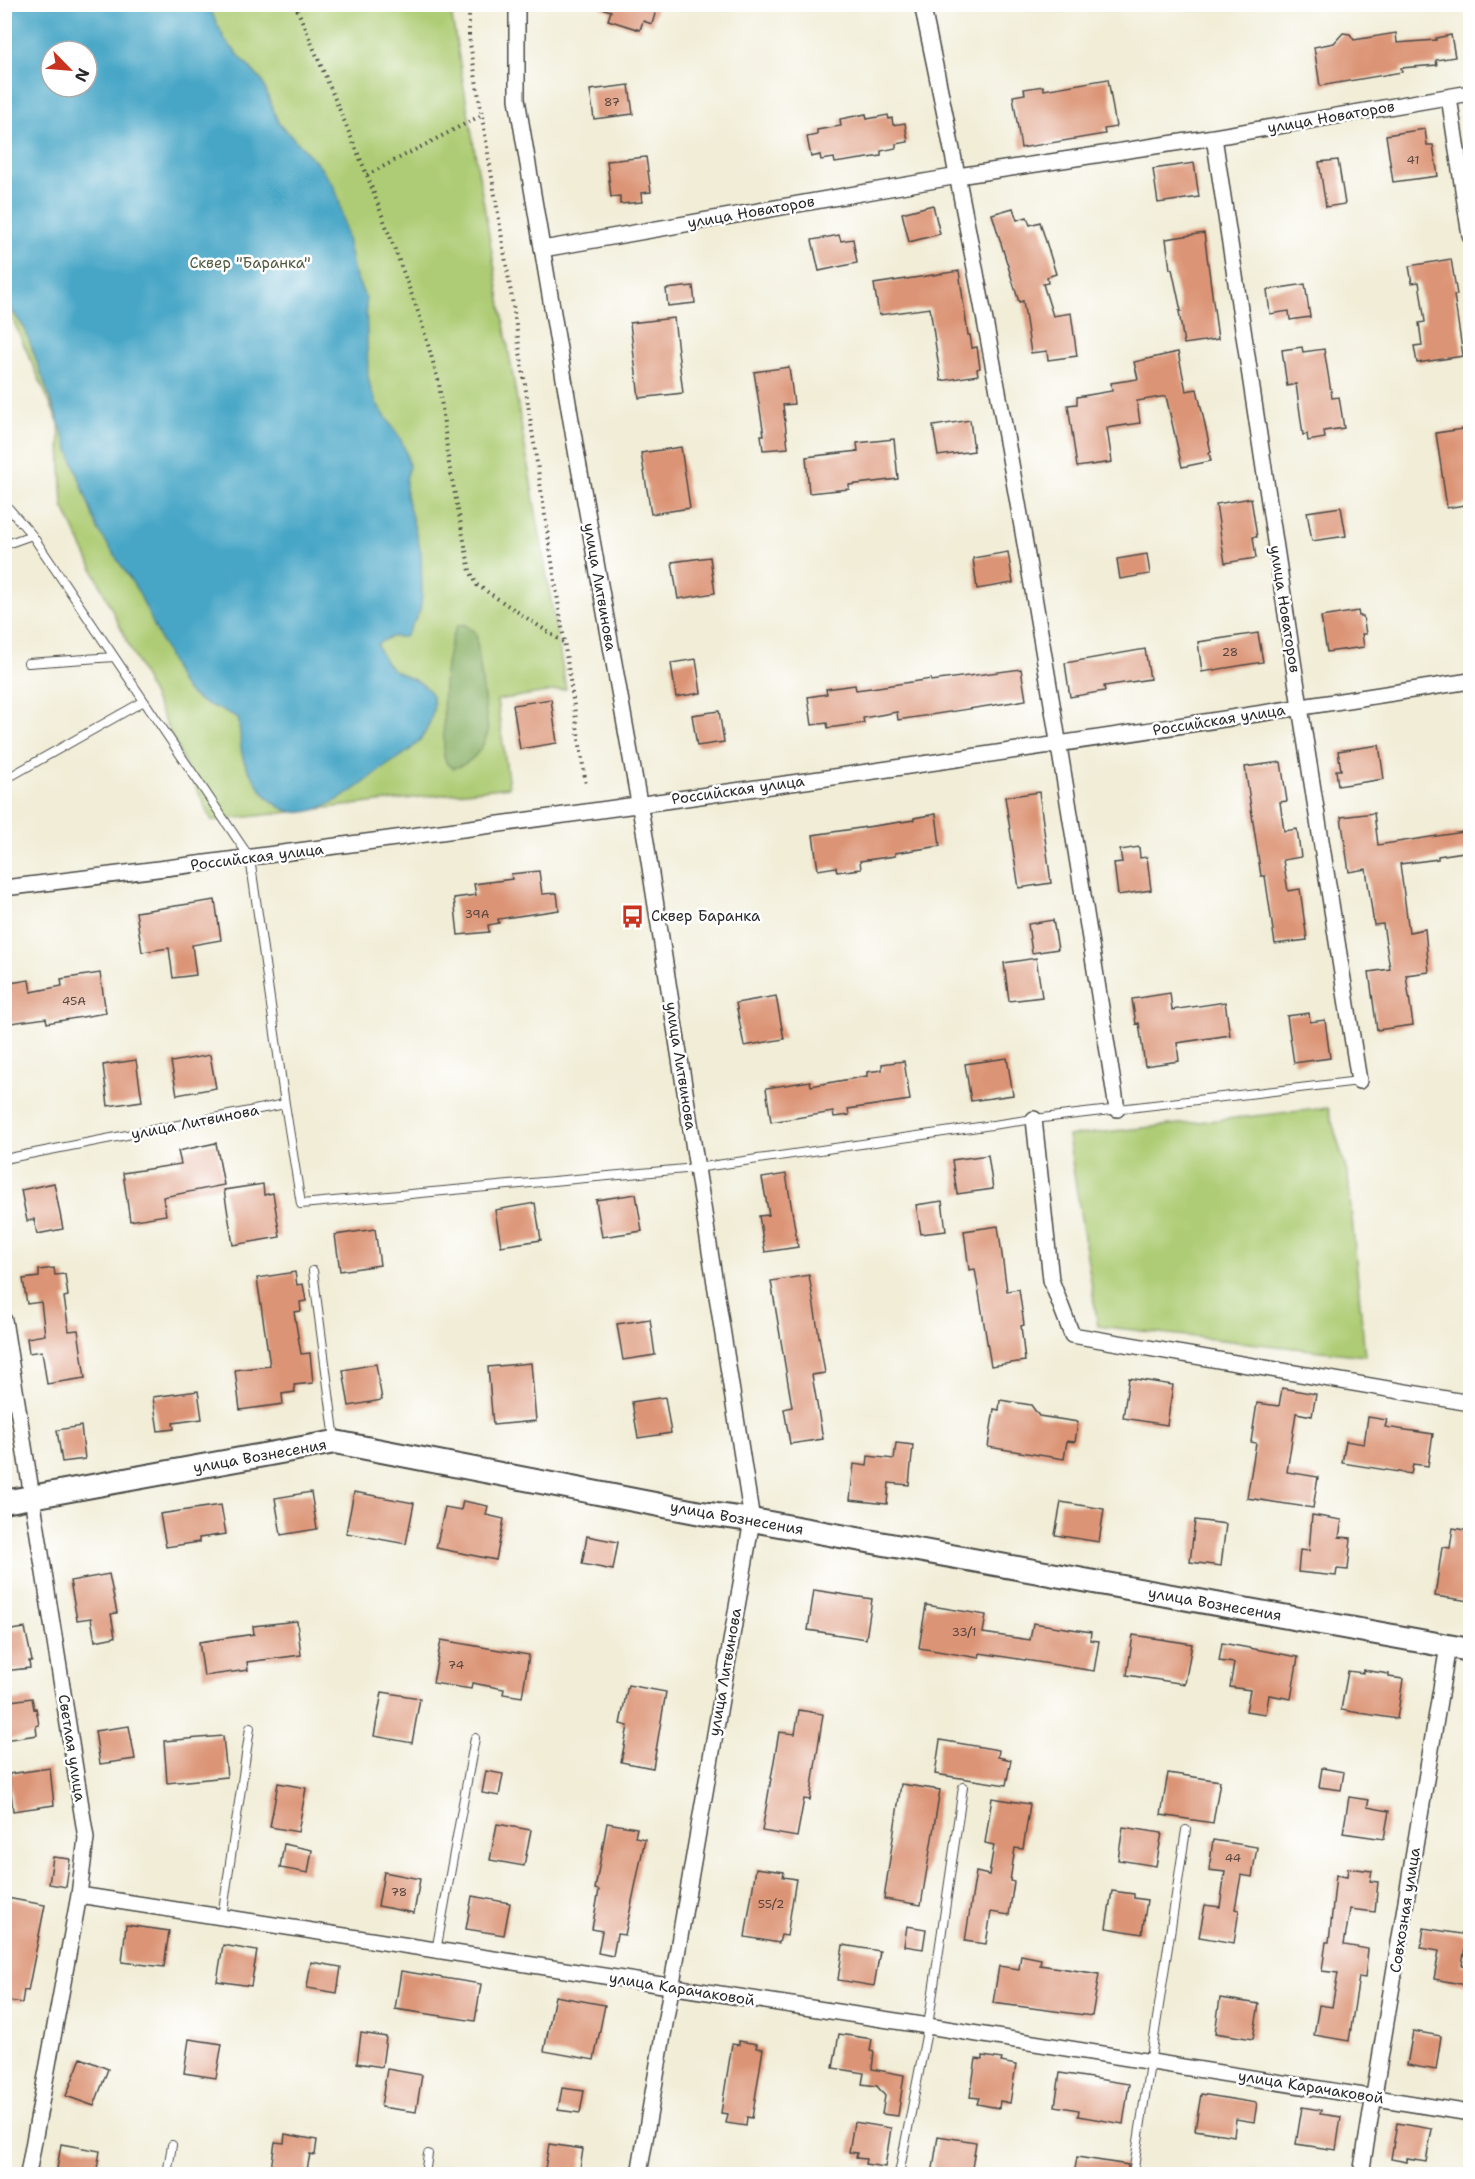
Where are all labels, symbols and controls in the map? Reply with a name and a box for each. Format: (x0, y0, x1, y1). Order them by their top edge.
north arrow (39, 39, 99, 99)
text: N (70, 65, 94, 85)
house number: 87 (604, 94, 620, 110)
street label: улица Новаторов (1266, 96, 1396, 138)
house number: 41 (1407, 152, 1419, 168)
street label: улица Новаторов (686, 191, 816, 233)
park label: Сквер "Баранка" (189, 253, 311, 273)
street label: улица Литвинова (579, 521, 621, 653)
street label: улица Новаторов (1265, 544, 1305, 674)
house number: 28 (1222, 644, 1238, 660)
street label: Российская улица (1151, 700, 1287, 740)
street label: Российская улица (670, 771, 806, 809)
street label: Российская улица (189, 839, 325, 875)
bus stop icon: Сквер Баранка (620, 903, 646, 929)
house number: 39А (465, 906, 490, 922)
place label: Сквер Баранка (651, 906, 761, 926)
house number: 45А (62, 993, 86, 1009)
street label: улица Литвинова (661, 1000, 701, 1132)
street label: улица Литвинова (129, 1100, 261, 1144)
street label: улица Вознесения (192, 1434, 328, 1478)
street label: улица Вознесения (669, 1496, 805, 1540)
street label: улица Вознесения (1147, 1582, 1283, 1626)
street label: улица Литвинова (704, 1606, 746, 1738)
house number: 33/1 (951, 1624, 977, 1640)
house number: 74 (448, 1657, 464, 1673)
street label: Светлая улица (54, 1693, 90, 1804)
street label: Совхозная улица (1385, 1845, 1425, 1974)
house number: 44 (1225, 1850, 1241, 1866)
house number: 78 (391, 1884, 407, 1900)
house number: 55/2 (758, 1896, 784, 1912)
street label: улица Карачаковой (608, 1968, 756, 2010)
street label: улица Карачаковой (1237, 2066, 1385, 2108)

